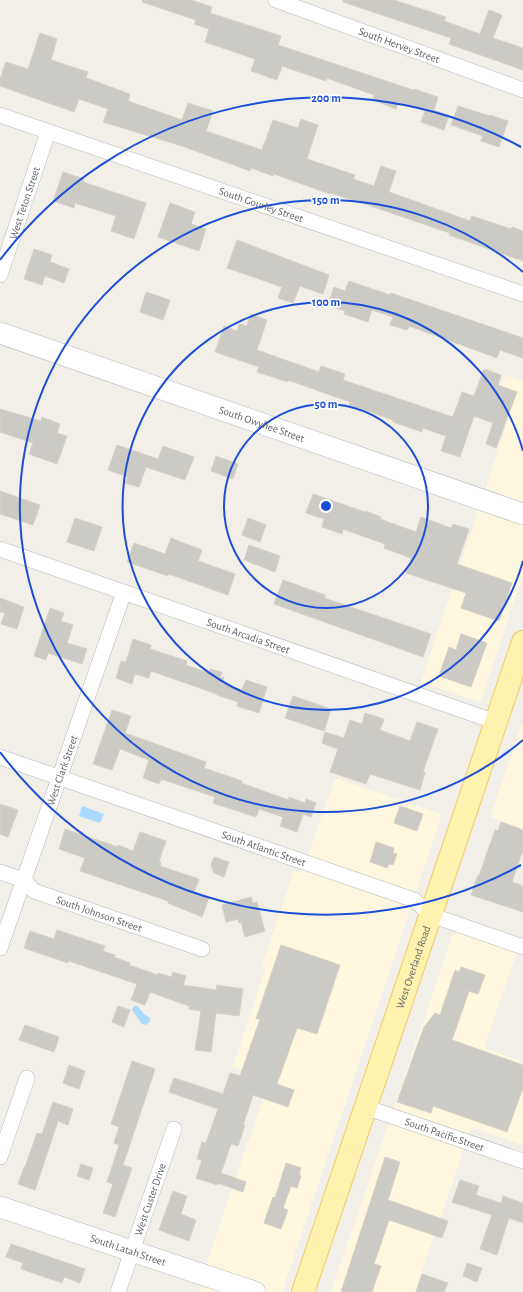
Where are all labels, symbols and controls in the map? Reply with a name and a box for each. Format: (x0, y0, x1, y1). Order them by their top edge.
street label: South Hervey Street (357, 26, 441, 65)
text: 200 m (311, 92, 341, 104)
street label: West Teton Street (7, 165, 42, 241)
street label: South Gourley Street (217, 185, 305, 224)
text: 150 m (312, 194, 340, 206)
text: 100 m (312, 296, 340, 308)
text: 50 m (315, 398, 338, 410)
street label: South Owyhee Street (217, 404, 306, 444)
centre of rings (319, 499, 333, 513)
street label: South Arcadia Street (205, 617, 292, 656)
street label: West Clark Street (45, 734, 80, 807)
street label: South Atlantic Street (220, 829, 308, 868)
street label: South Johnson Street (55, 894, 144, 934)
street label: West Overland Road (394, 924, 433, 1010)
street label: South Pacific Street (403, 1116, 486, 1153)
street label: West Custer Drive (133, 1162, 168, 1237)
street label: South Latah Street (89, 1232, 168, 1268)

